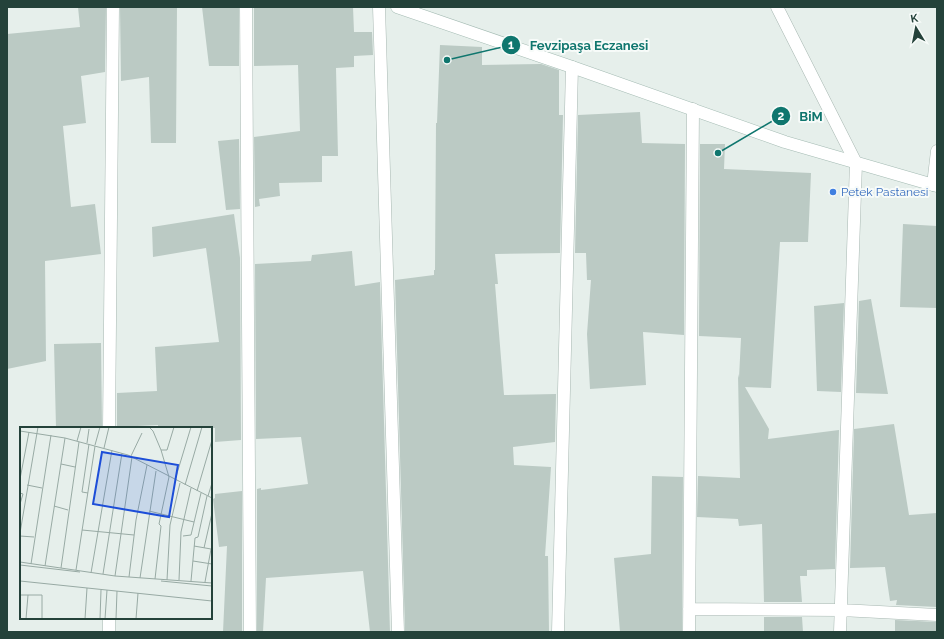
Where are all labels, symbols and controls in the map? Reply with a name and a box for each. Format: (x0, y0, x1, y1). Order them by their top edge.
north arrow (896, 8, 936, 48)
text: K (910, 11, 920, 26)
callout: Fevzipaşa Eczanesi (501, 33, 656, 58)
text: 1 (508, 38, 514, 52)
text: Fevzipaşa Eczanesi (530, 38, 648, 53)
callout: BiM (771, 104, 831, 129)
text: 2 (778, 109, 785, 123)
text: BiM (799, 109, 823, 124)
place label: Petek Pastanesi (841, 185, 928, 199)
marker: Petek Pastanesi (828, 187, 838, 197)
inset map (20, 427, 212, 619)

